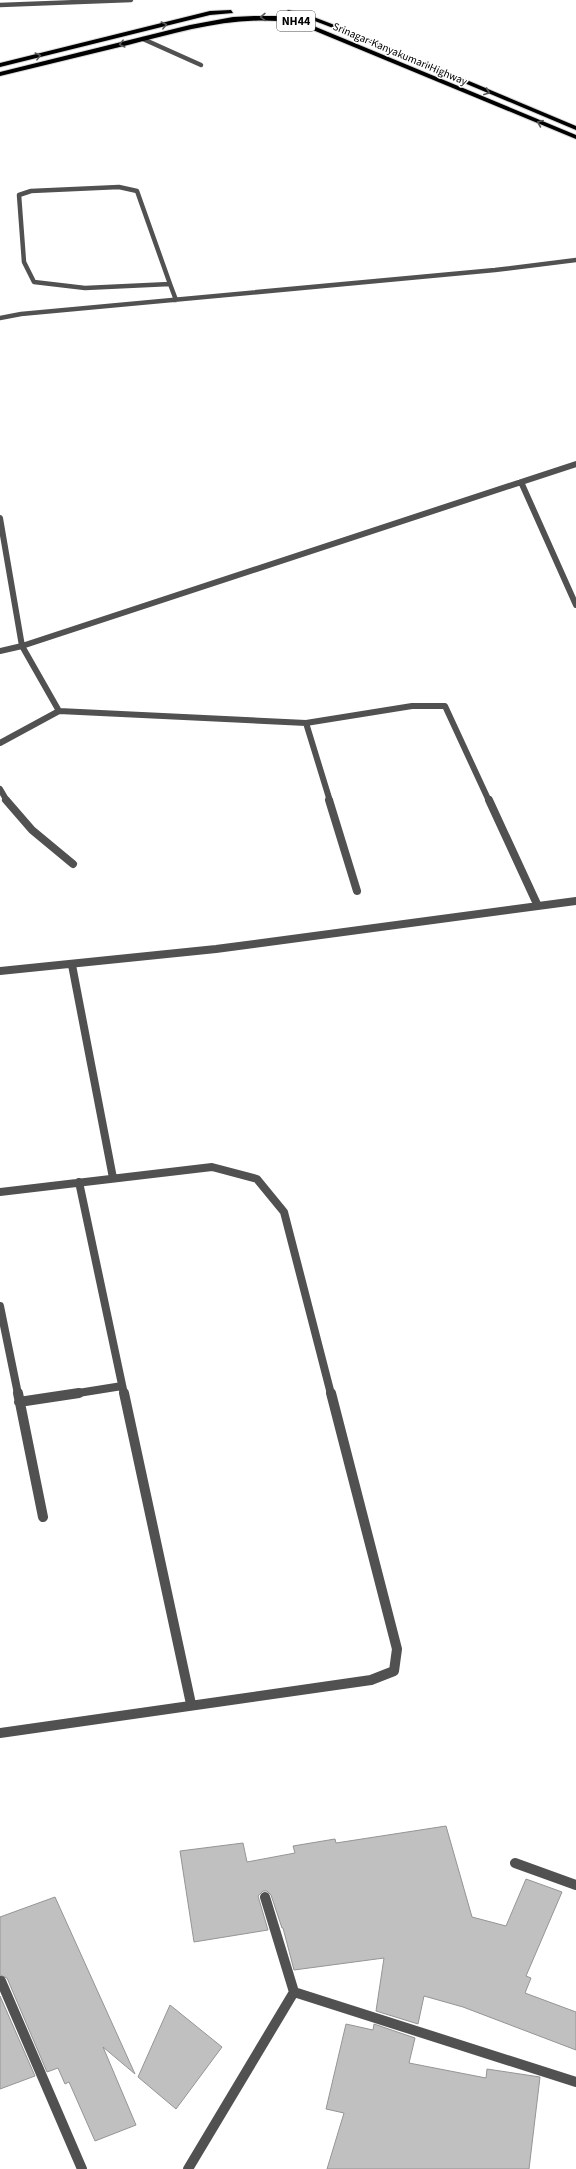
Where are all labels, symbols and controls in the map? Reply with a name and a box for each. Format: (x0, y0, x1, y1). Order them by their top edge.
road number: NH44 (277, 11, 315, 31)
one-way arrow (260, 13, 266, 21)
street label: Srinagar-Kanyakumari Highway (330, 19, 470, 89)
one-way arrow (160, 21, 167, 30)
one-way arrow (118, 39, 125, 48)
one-way arrow (34, 52, 41, 61)
one-way arrow (483, 87, 490, 95)
one-way arrow (536, 120, 544, 128)

